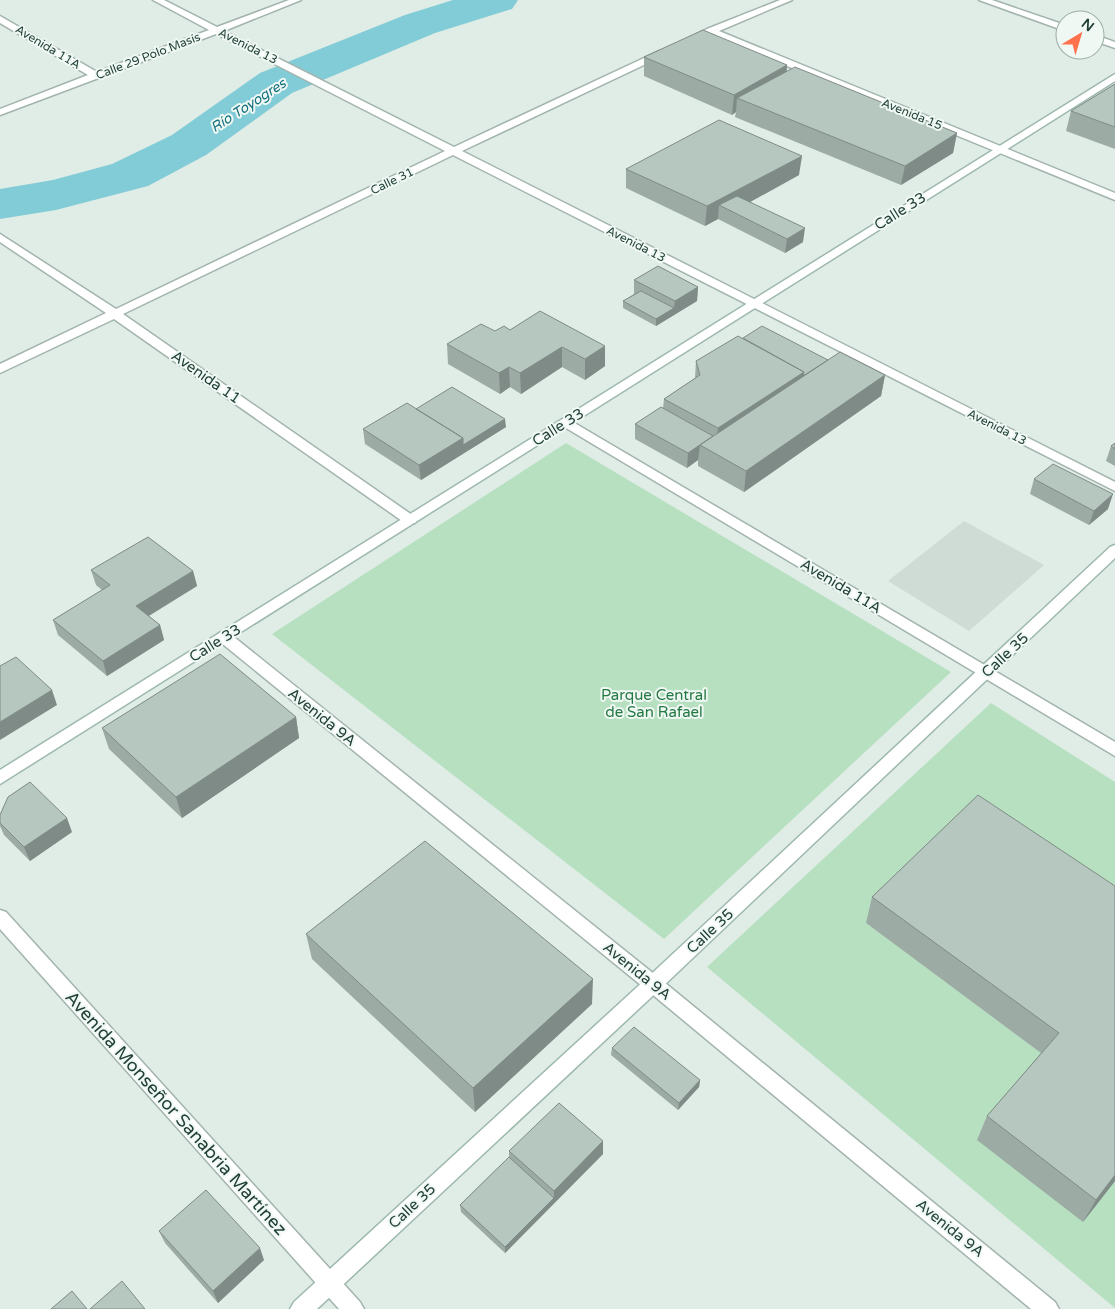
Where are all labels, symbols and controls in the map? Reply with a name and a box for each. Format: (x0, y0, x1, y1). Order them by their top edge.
north arrow (1055, 10, 1105, 60)
text: N (1078, 15, 1097, 35)
street label: Avenida 11A (13, 22, 83, 72)
street label: Avenida 13 (216, 25, 280, 67)
street label: Calle 29 Polo Masís (94, 30, 202, 82)
water label: Río Toyogres (207, 74, 290, 136)
street label: Avenida 15 (880, 95, 944, 133)
street label: Calle 31 (368, 165, 416, 197)
street label: Calle 33 (871, 188, 929, 234)
street label: Avenida 13 (604, 223, 668, 265)
street label: Avenida 11 (168, 347, 244, 407)
street label: Calle 33 (529, 404, 587, 450)
street label: Avenida 13 (965, 406, 1029, 448)
street label: Avenida 11A (797, 555, 885, 617)
street label: Calle 33 (186, 620, 244, 666)
street label: Calle 35 (978, 629, 1032, 681)
street label: Avenida 9A (284, 684, 360, 750)
park label: Parque Central de San Rafael (601, 686, 707, 721)
street label: Calle 35 (683, 905, 737, 957)
street label: Avenida 9A (599, 938, 675, 1004)
street label: Avenida Monseñor Sanabria Martínez (60, 986, 292, 1240)
street label: Calle 35 (385, 1180, 439, 1232)
street label: Avenida 9A (912, 1195, 988, 1261)

